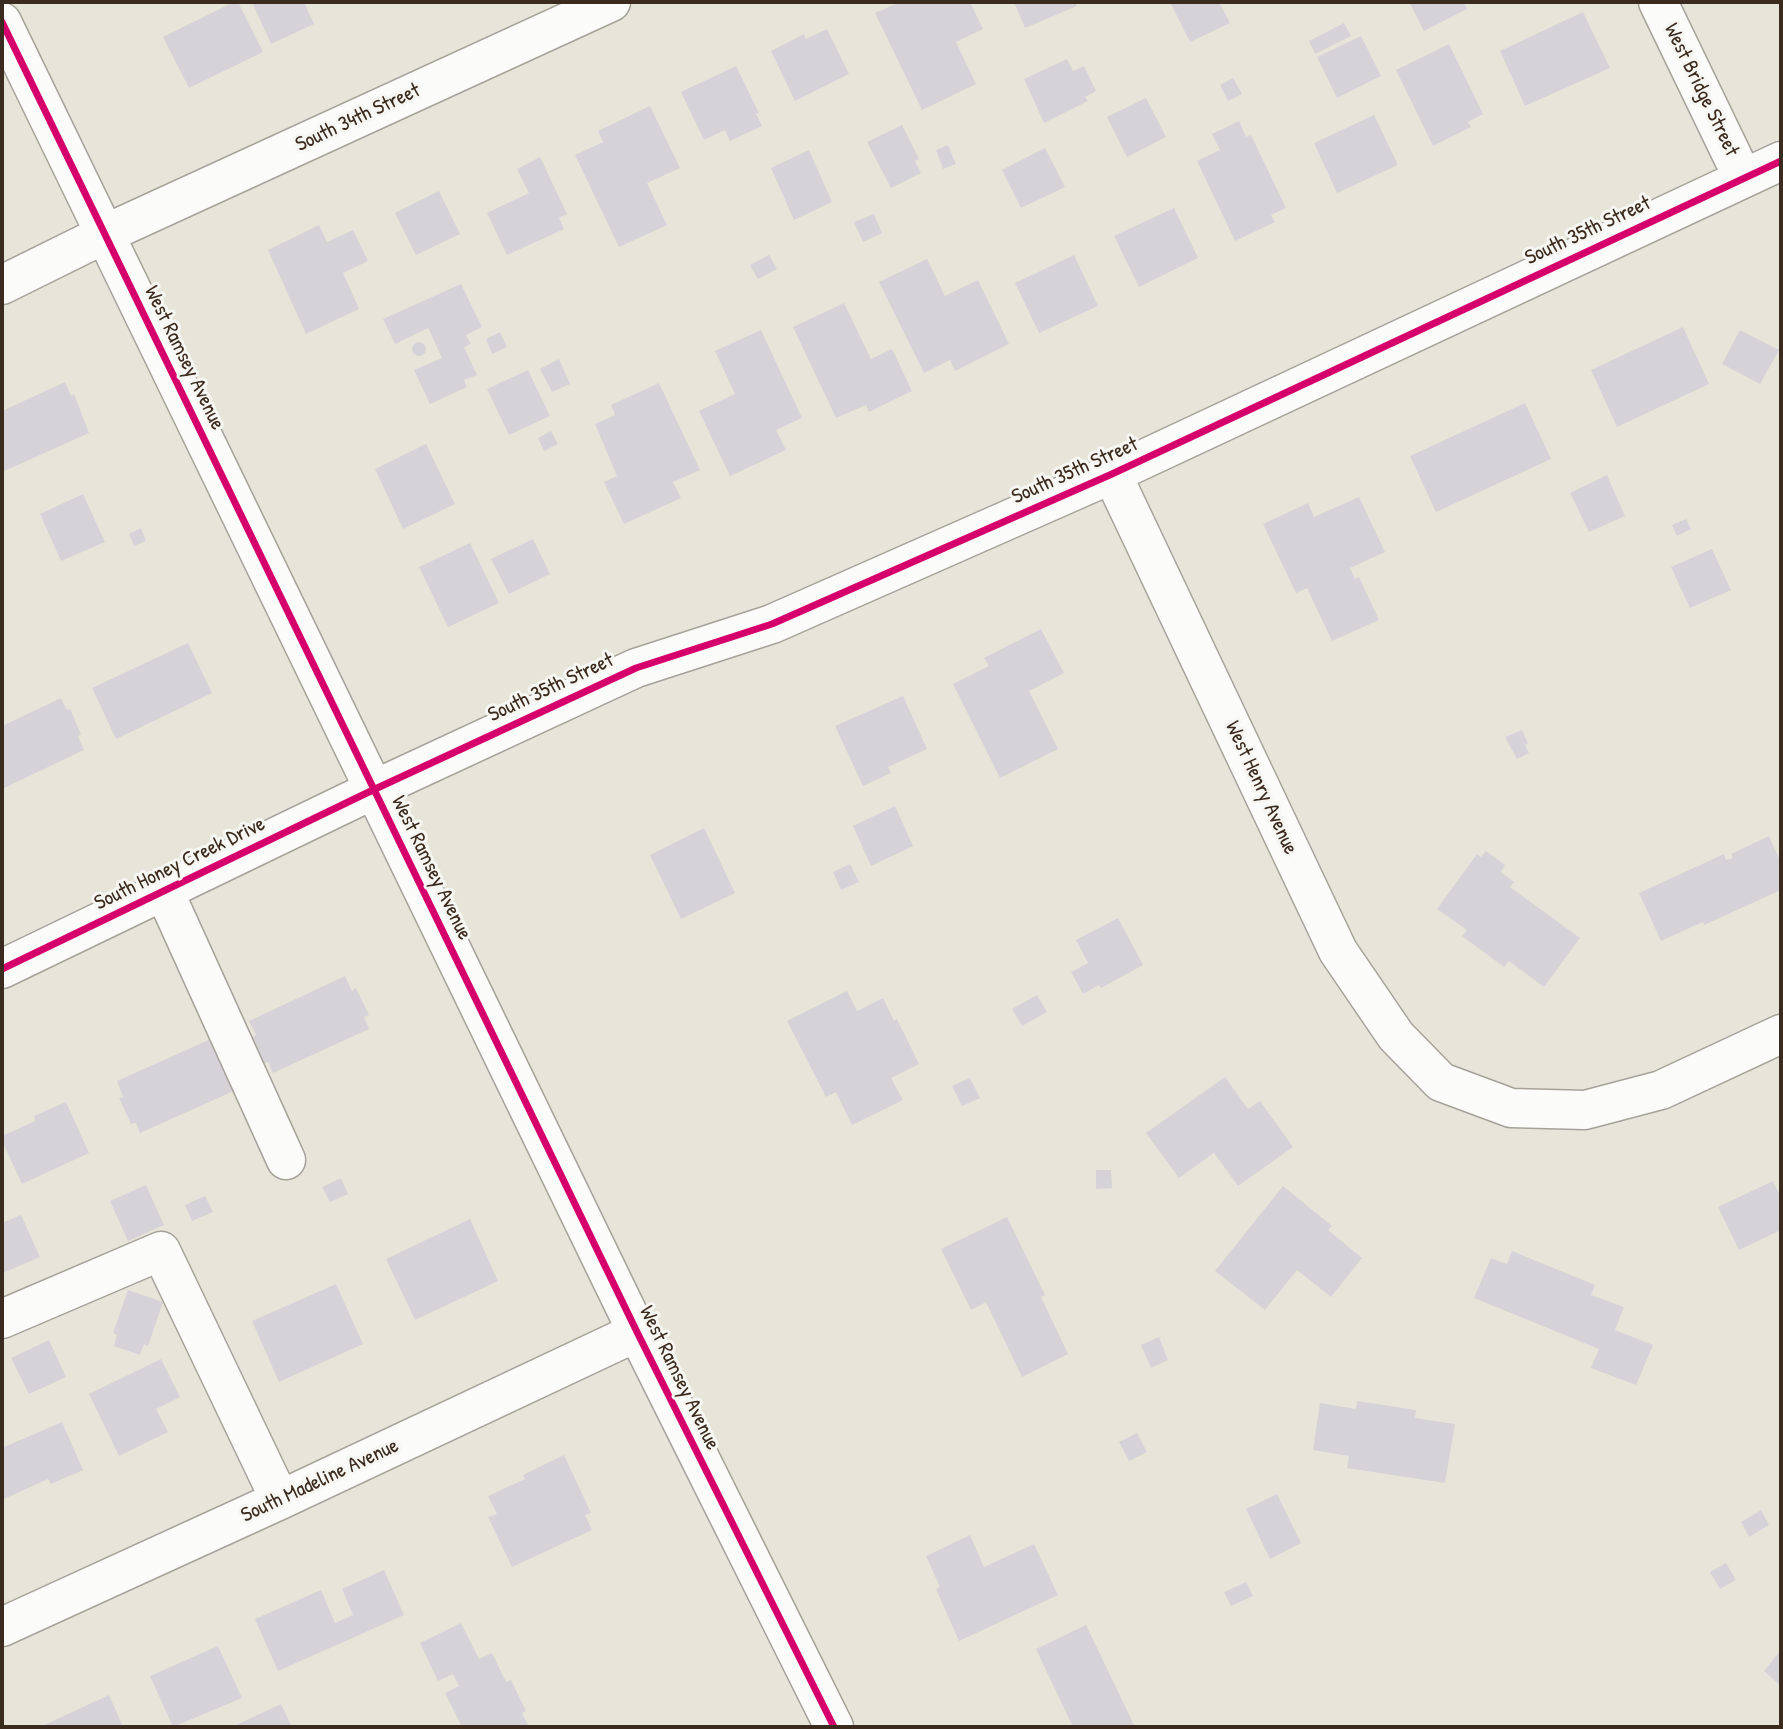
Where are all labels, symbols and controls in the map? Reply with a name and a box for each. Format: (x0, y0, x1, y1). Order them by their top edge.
street label: West Bridge Street (1658, 20, 1744, 160)
street label: South 34th Street (292, 78, 424, 158)
street label: South 35th Street (1521, 191, 1655, 271)
street label: West Ramsey Avenue (138, 282, 230, 434)
street label: South 35th Street (1008, 432, 1142, 510)
street label: South 35th Street (484, 648, 618, 728)
street label: West Henry Avenue (1219, 717, 1303, 859)
street label: West Ramsey Avenue (385, 792, 477, 944)
street label: South Honey Creek Drive (91, 812, 269, 916)
street label: West Ramsey Avenue (633, 1302, 725, 1454)
street label: South Madeline Avenue (237, 1433, 403, 1529)

